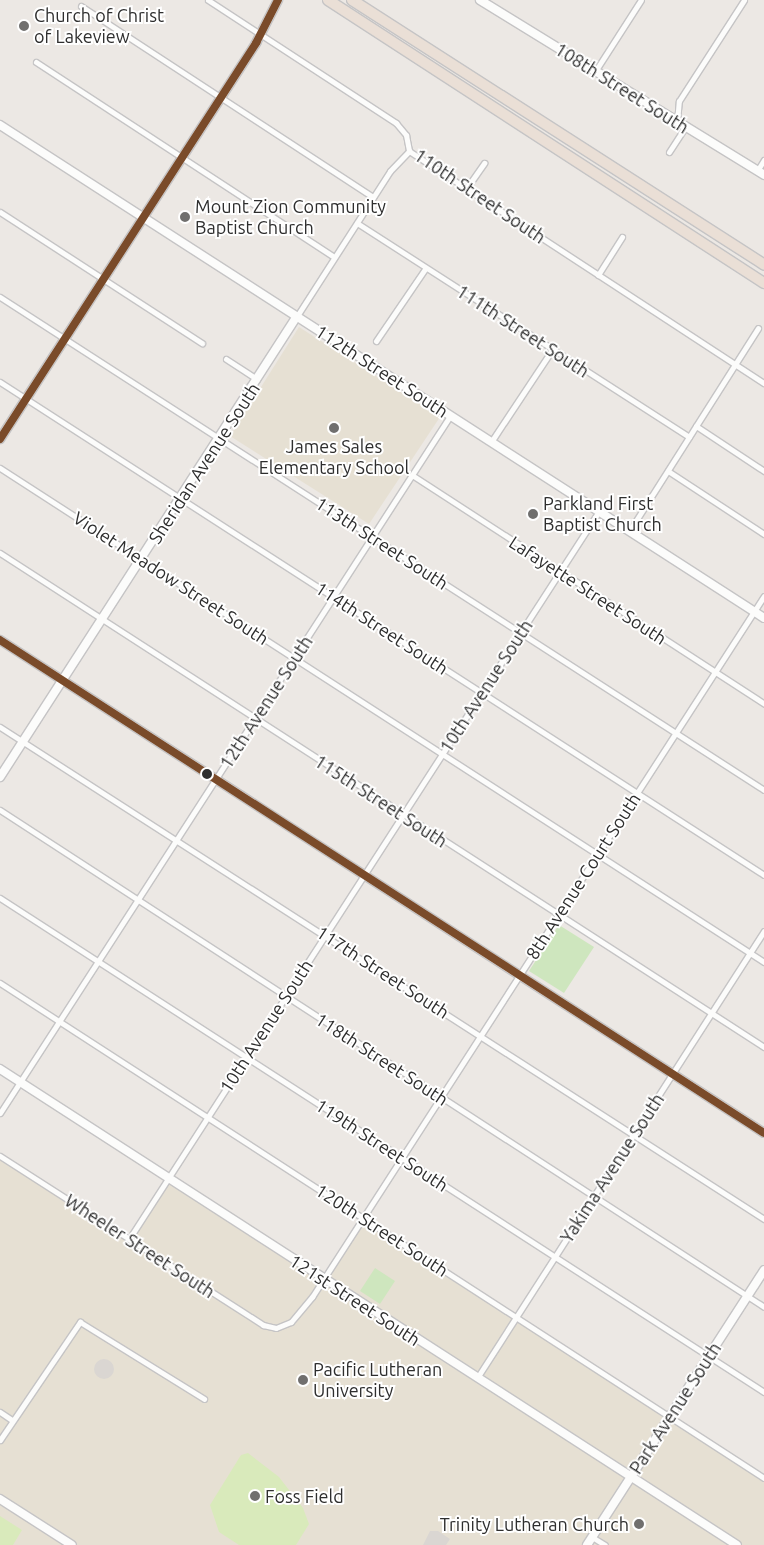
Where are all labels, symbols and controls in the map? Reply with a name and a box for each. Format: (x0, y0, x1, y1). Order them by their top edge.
place label: Church of Christ of Lakeview (34, 5, 164, 48)
marker: Church of Christ of Lakeview (18, 20, 30, 32)
street label: 108th Street South (551, 38, 693, 138)
street label: 110th Street South (410, 144, 550, 248)
place label: Mount Zion Community Baptist Church (195, 196, 386, 238)
marker: Mount Zion Community Baptist Church (179, 211, 191, 223)
street label: 111th Street South (453, 280, 593, 382)
street label: 112th Street South (312, 320, 452, 422)
street label: Sheridan Avenue South (144, 379, 264, 547)
marker: James Sales Elementary School (328, 422, 340, 434)
place label: James Sales Elementary School (259, 436, 409, 478)
street label: 113th Street South (312, 492, 452, 594)
place label: Parkland First Baptist Church (543, 493, 662, 536)
street label: Violet Meadow Street South (69, 507, 273, 649)
marker: Parkland First Baptist Church (527, 508, 539, 520)
street label: Lafayette Street South (505, 531, 671, 649)
street label: 114th Street South (312, 577, 452, 679)
street label: 10th Avenue South (435, 615, 537, 757)
street label: 12th Avenue South (215, 631, 317, 773)
street label: 115th Street South (311, 750, 451, 852)
unlabelled marker (202, 769, 212, 779)
street label: 8th Avenue Court South (521, 789, 645, 963)
street label: 117th Street South (313, 921, 453, 1023)
street label: 10th Avenue South (215, 955, 317, 1097)
street label: 118th Street South (312, 1008, 452, 1110)
street label: Yakima Avenue South (556, 1089, 668, 1247)
street label: 119th Street South (312, 1094, 452, 1196)
street label: 120th Street South (312, 1179, 452, 1281)
street label: Wheeler Street South (61, 1189, 219, 1303)
street label: 121st Street South (286, 1250, 424, 1350)
street label: Park Avenue South (624, 1338, 726, 1478)
place label: Pacific Lutheran University (313, 1359, 442, 1402)
marker: Pacific Lutheran University (297, 1374, 309, 1386)
place label: Foss Field (265, 1485, 344, 1507)
marker: Foss Field (249, 1490, 261, 1502)
place label: Trinity Lutheran Church (440, 1513, 629, 1535)
marker: Trinity Lutheran Church (633, 1518, 645, 1530)

